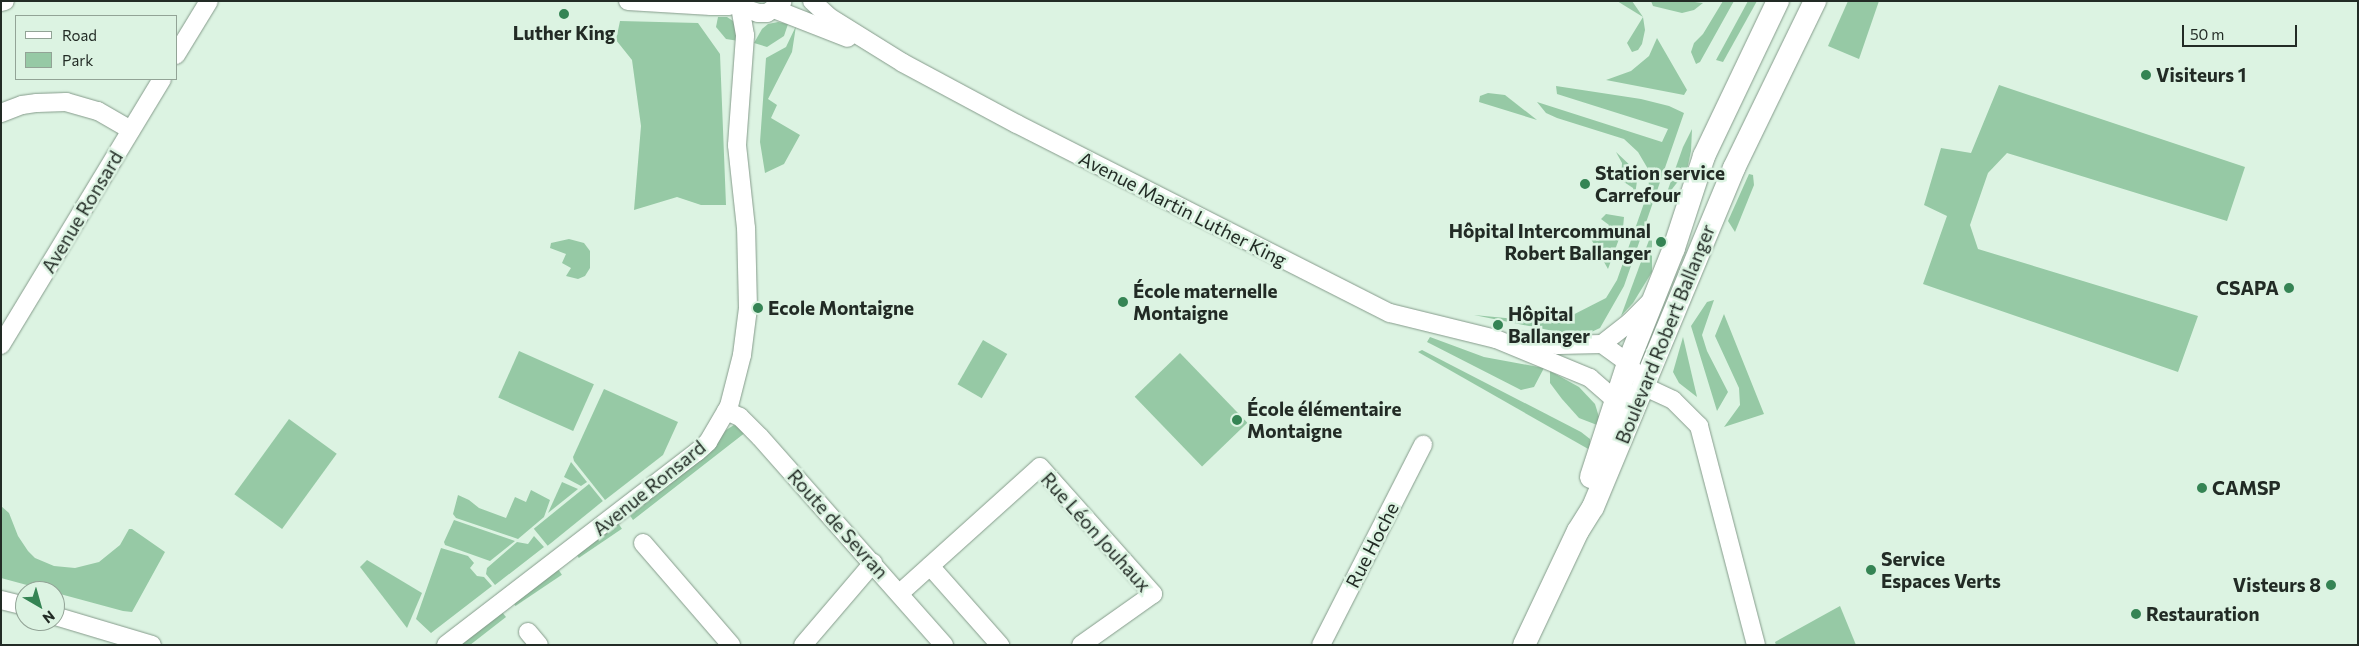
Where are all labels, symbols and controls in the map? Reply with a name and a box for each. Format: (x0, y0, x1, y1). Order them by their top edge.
marker: Luther King (558, 8, 570, 20)
legend (15, 15, 178, 80)
scale bar (2184, 15, 2299, 47)
place label: Luther King (513, 22, 615, 44)
text: 50 m (2190, 25, 2224, 43)
text: Road (62, 26, 97, 44)
text: Park (62, 51, 93, 69)
place label: Visiteurs 1 (2156, 64, 2246, 86)
marker: Visiteurs 1 (2140, 69, 2152, 81)
street label: Avenue Ronsard (37, 147, 127, 277)
street label: Avenue Martin Luther King (1075, 147, 1291, 271)
place label: Station service Carrefour (1595, 162, 1725, 206)
marker: Station service Carrefour (1579, 178, 1591, 190)
place label: Hôpital Intercommunal Robert Ballanger (1449, 220, 1651, 264)
street label: Boulevard Robert Ballanger (1611, 221, 1719, 447)
marker: Hôpital Intercommunal Robert Ballanger (1655, 236, 1667, 248)
place label: CSAPA (2216, 277, 2279, 299)
place label: École maternelle Montaigne (1133, 280, 1277, 324)
marker: CSAPA (2283, 282, 2295, 294)
marker: École maternelle Montaigne (1117, 296, 1129, 308)
place label: Ecole Montaigne (768, 297, 914, 319)
marker: Ecole Montaigne (752, 302, 764, 314)
place label: Hôpital Ballanger (1508, 303, 1590, 347)
marker: Hôpital Ballanger (1492, 319, 1504, 331)
place label: École élémentaire Montaigne (1247, 398, 1401, 442)
marker: École élémentaire Montaigne (1231, 414, 1243, 426)
street label: Avenue Ronsard (588, 436, 710, 540)
street label: Route de Sevran (783, 465, 893, 583)
street label: Rue Léon Jouhaux (1036, 468, 1156, 596)
place label: CAMSP (2212, 477, 2281, 499)
marker: CAMSP (2196, 482, 2208, 494)
street label: Rue Hoche (1341, 498, 1403, 592)
place label: Service Espaces Verts (1881, 548, 2001, 592)
marker: Service Espaces Verts (1865, 564, 1877, 576)
place label: Visteurs 8 (2233, 574, 2321, 596)
marker: Visteurs 8 (2325, 579, 2337, 591)
north arrow (15, 581, 65, 631)
place label: Restauration (2146, 603, 2259, 625)
text: N (40, 607, 58, 627)
marker: Restauration (2130, 608, 2142, 620)

